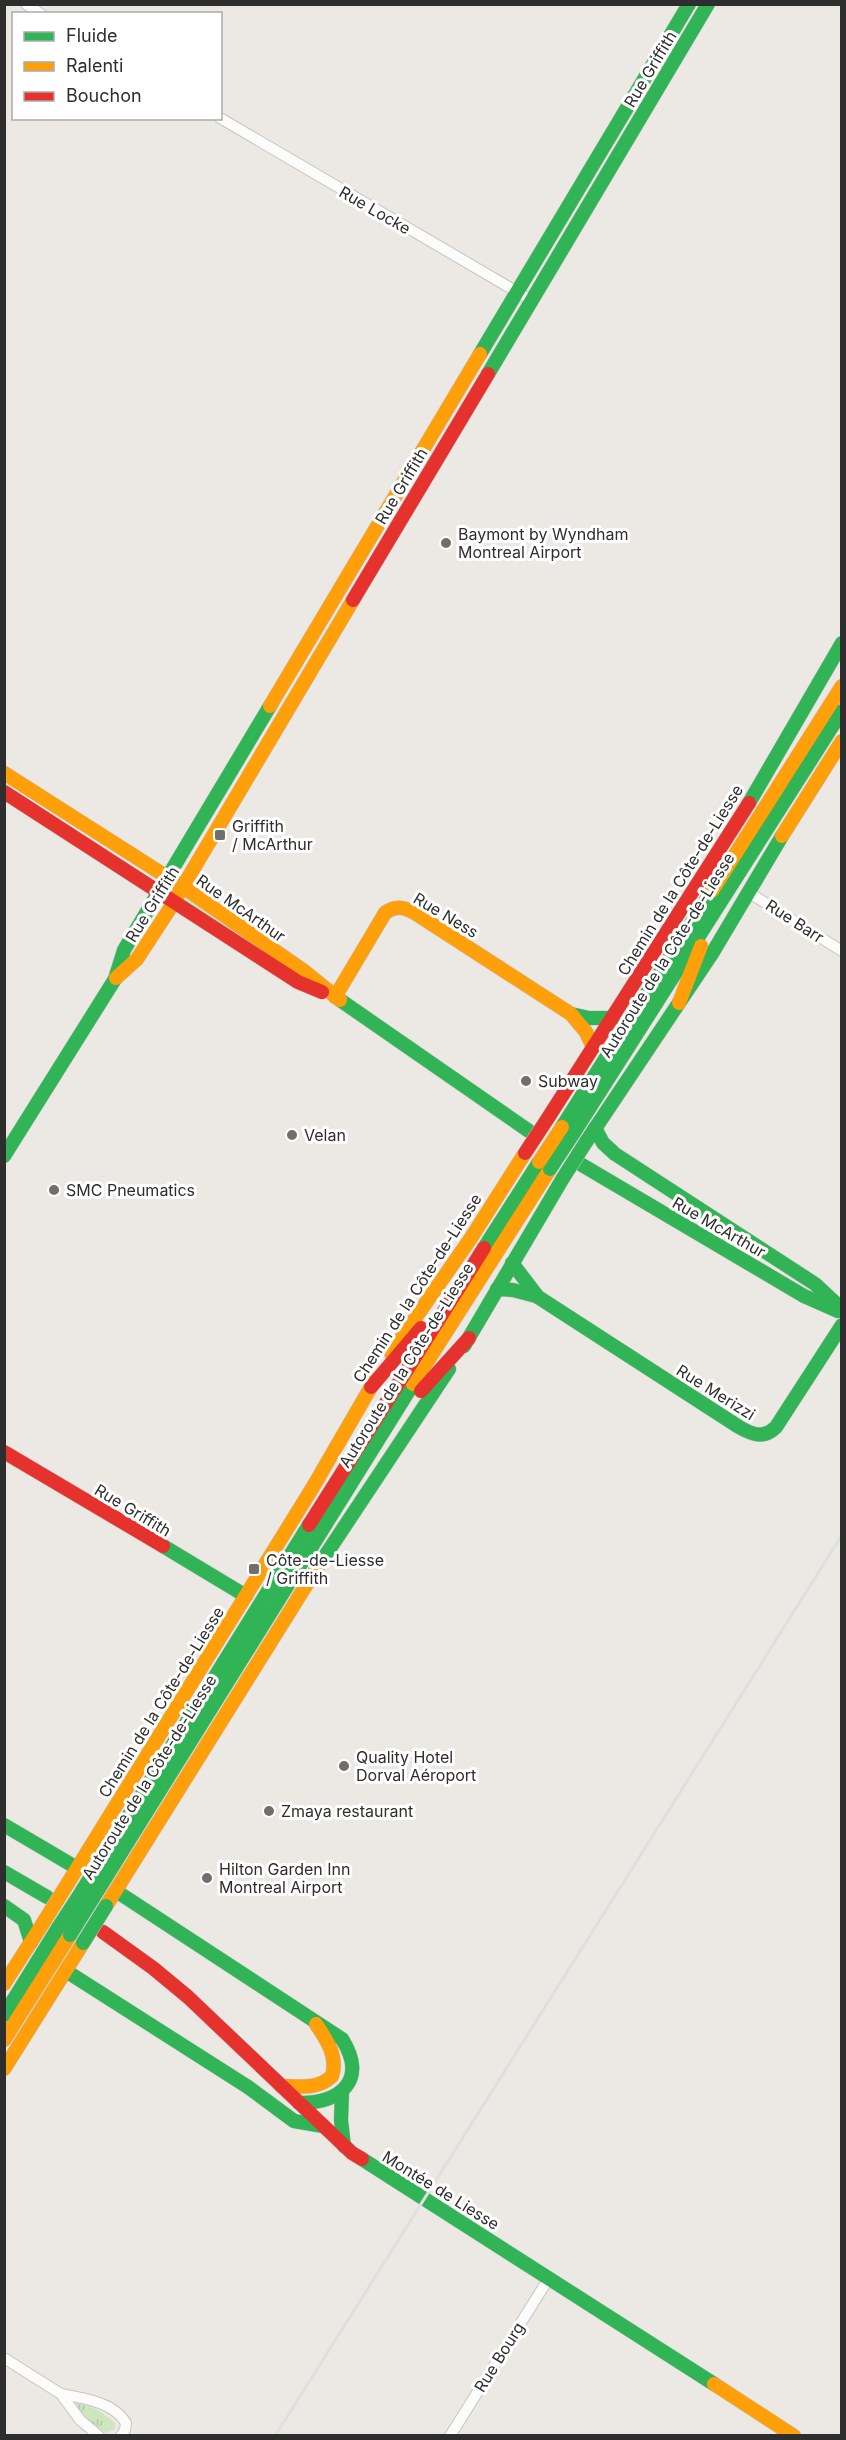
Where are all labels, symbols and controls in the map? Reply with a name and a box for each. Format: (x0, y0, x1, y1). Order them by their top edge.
legend (12, 12, 222, 120)
text: Fluide (66, 25, 118, 46)
street label: Rue Griffith (619, 27, 681, 111)
text: Ralenti (66, 55, 123, 76)
text: Bouchon (66, 85, 142, 106)
street label: Rue Locke (336, 182, 414, 238)
street label: Rue Griffith (370, 444, 432, 528)
place label: Baymont by Wyndham Montreal Airport (458, 524, 628, 562)
marker: Baymont by Wyndham Montreal Airport (439, 536, 453, 550)
street label: Chemin de la Côte-de-Liesse (613, 781, 747, 979)
place label: Griffith / McArthur (232, 816, 313, 854)
marker: Griffith / McArthur (213, 828, 227, 842)
street label: Autoroute de la Côte-de-Liesse (595, 849, 739, 1061)
street label: Rue Griffith (121, 862, 183, 946)
street label: Rue McArthur (193, 870, 289, 946)
street label: Rue Ness (410, 888, 482, 942)
street label: Rue Barr (762, 895, 828, 947)
place label: Subway (538, 1071, 598, 1091)
marker: Subway (519, 1074, 533, 1088)
place label: Velan (304, 1125, 346, 1145)
marker: Velan (285, 1128, 299, 1142)
place label: SMC Pneumatics (66, 1180, 195, 1200)
marker: SMC Pneumatics (47, 1183, 61, 1197)
street label: Chemin de la Côte-de-Liesse (348, 1190, 486, 1386)
street label: Rue McArthur (669, 1192, 769, 1262)
street label: Autoroute de la Côte-de-Liesse (334, 1259, 478, 1471)
street label: Rue Merizzi (673, 1360, 759, 1424)
street label: Rue Griffith (91, 1479, 175, 1541)
place label: Côte-de-Liesse / Griffith (266, 1550, 384, 1588)
marker: Côte-de-Liesse / Griffith (247, 1562, 261, 1576)
street label: Chemin de la Côte-de-Liesse (94, 1603, 228, 1801)
street label: Autoroute de la Côte-de-Liesse (77, 1671, 221, 1883)
place label: Quality Hotel Dorval Aéroport (356, 1747, 476, 1785)
marker: Quality Hotel Dorval Aéroport (337, 1759, 351, 1773)
place label: Zmaya restaurant (281, 1801, 413, 1821)
marker: Zmaya restaurant (262, 1804, 276, 1818)
place label: Hilton Garden Inn Montreal Airport (219, 1859, 350, 1897)
marker: Hilton Garden Inn Montreal Airport (200, 1871, 214, 1885)
street label: Montée de Liesse (379, 2146, 503, 2234)
street label: Rue Bourg (470, 2318, 528, 2396)

